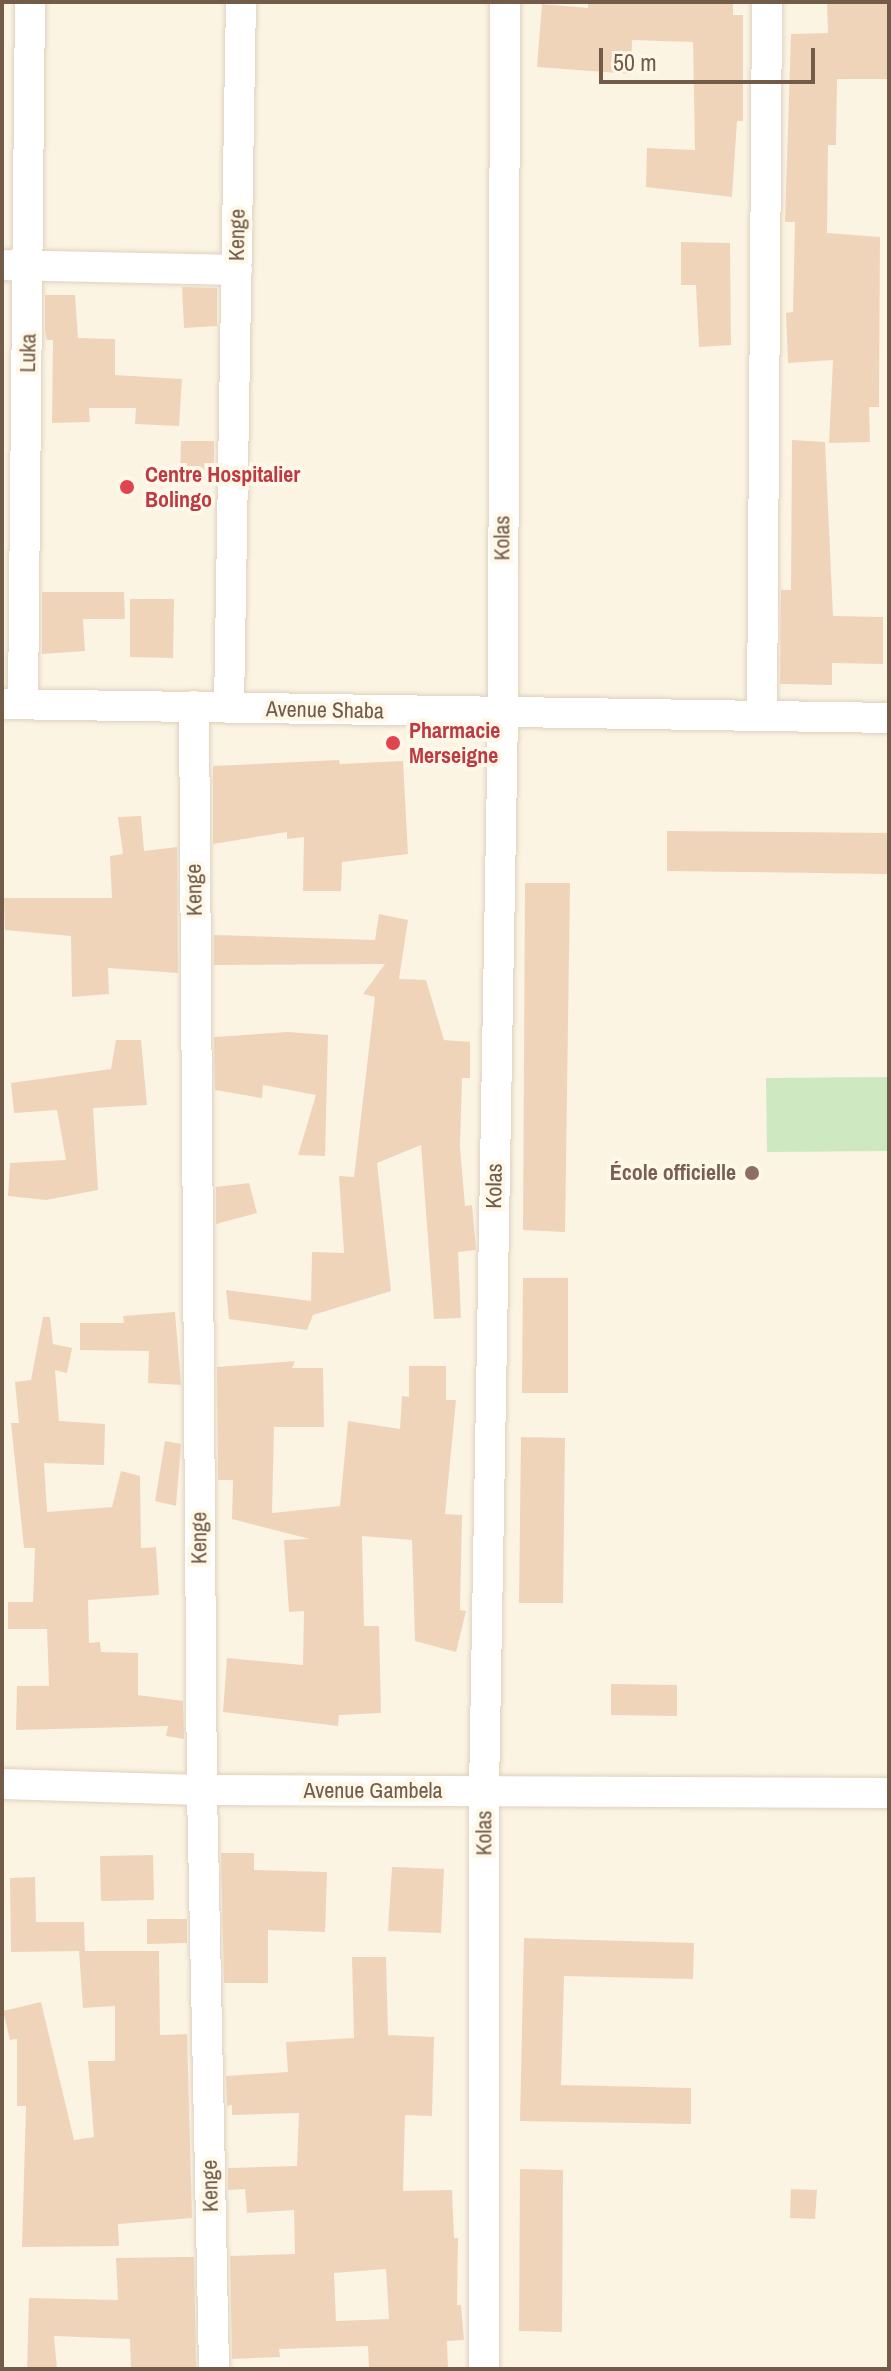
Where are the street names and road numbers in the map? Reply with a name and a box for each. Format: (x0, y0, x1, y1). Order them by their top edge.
street label: Kenge (223, 209, 251, 261)
street label: Luka (14, 333, 42, 373)
street label: Kolas (489, 515, 515, 561)
street label: Avenue Shaba (266, 696, 384, 724)
street label: Kenge (180, 864, 208, 916)
street label: Kolas (480, 1163, 508, 1209)
street label: Kenge (186, 1512, 212, 1564)
street label: Avenue Gambela (303, 1778, 443, 1804)
street label: Kolas (471, 1810, 497, 1856)
street label: Kenge (196, 2160, 224, 2212)

